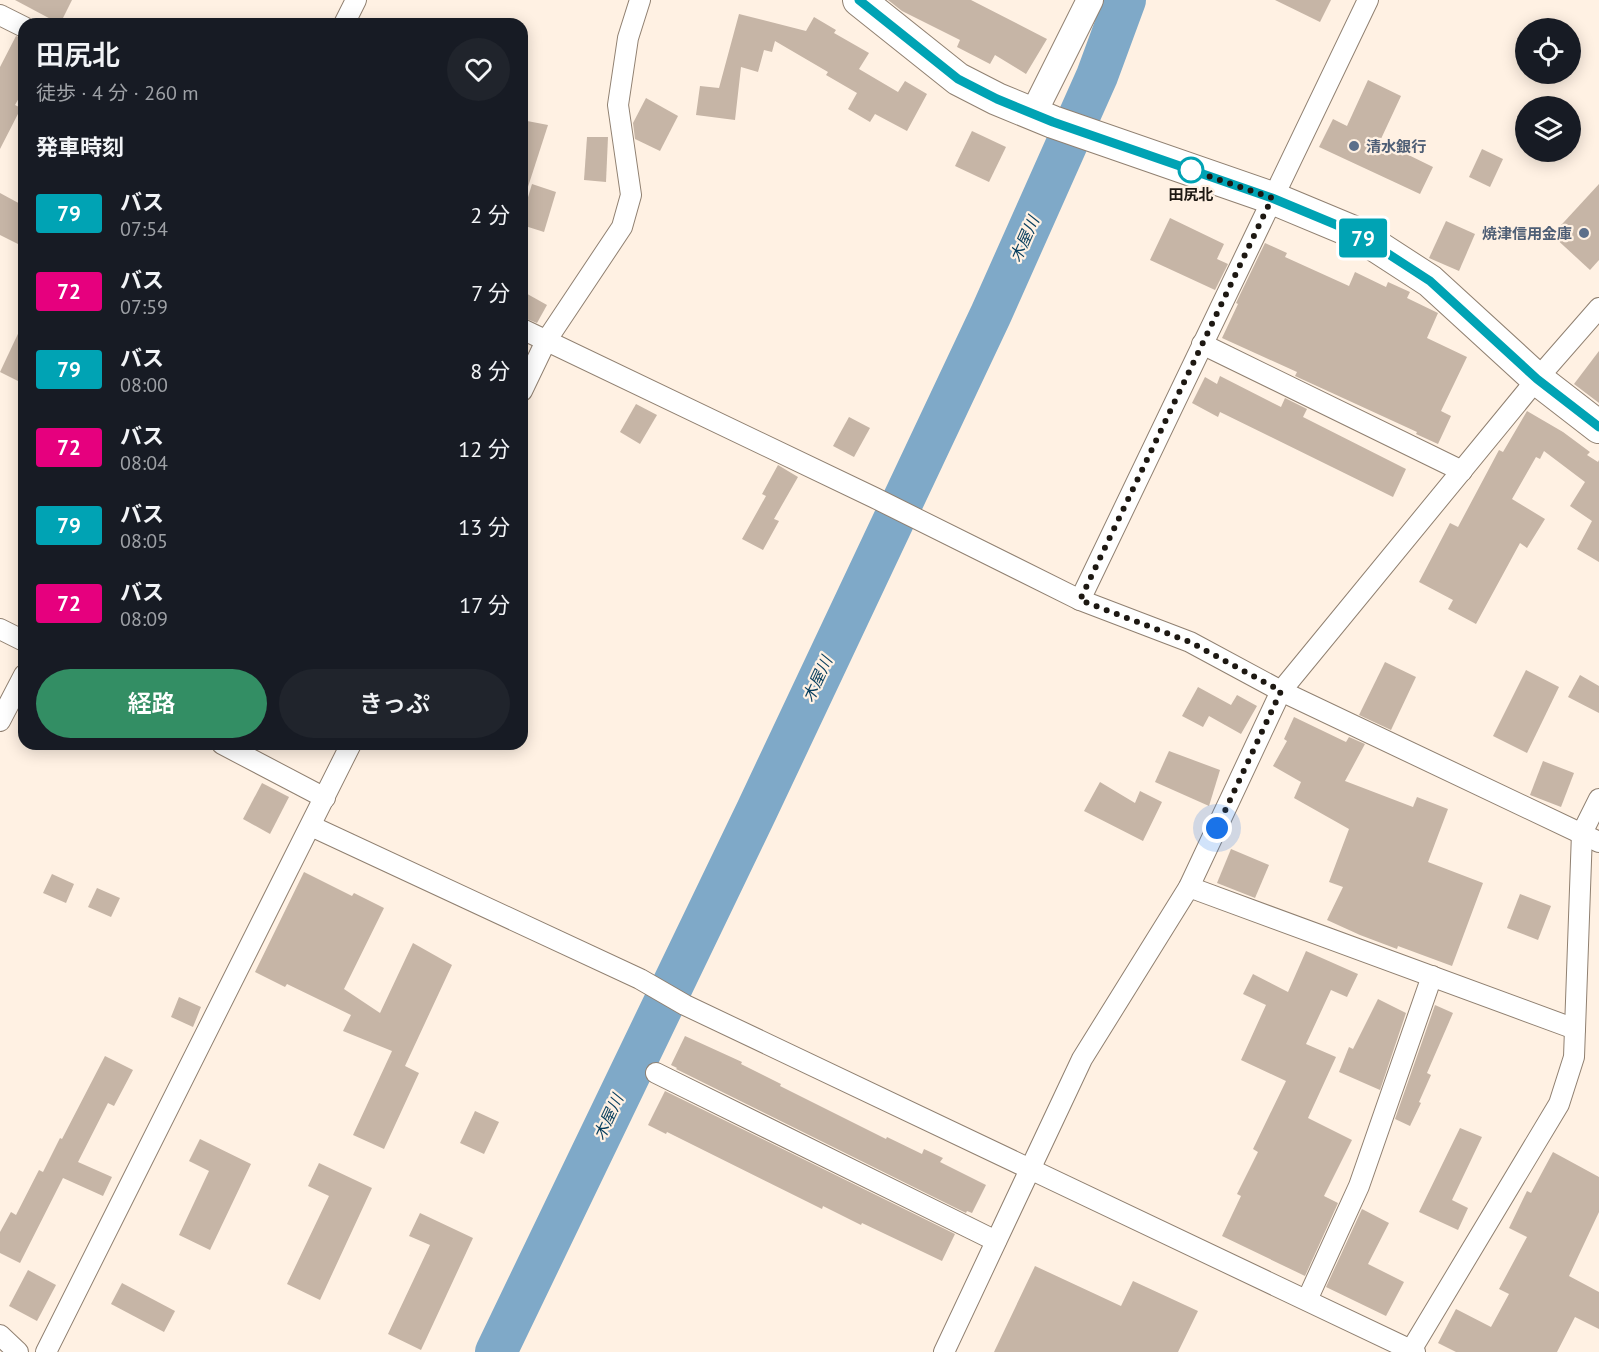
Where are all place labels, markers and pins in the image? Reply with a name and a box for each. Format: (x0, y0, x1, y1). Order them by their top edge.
place label: 清水銀行 (1366, 137, 1426, 156)
marker: 清水銀行 (1347, 139, 1361, 153)
marker: 田尻北 (1178, 157, 1204, 183)
place label: 田尻北 (1168, 185, 1214, 204)
place label: 焼津信用金庫 (1482, 224, 1572, 243)
marker: 焼津信用金庫 (1577, 226, 1591, 240)

